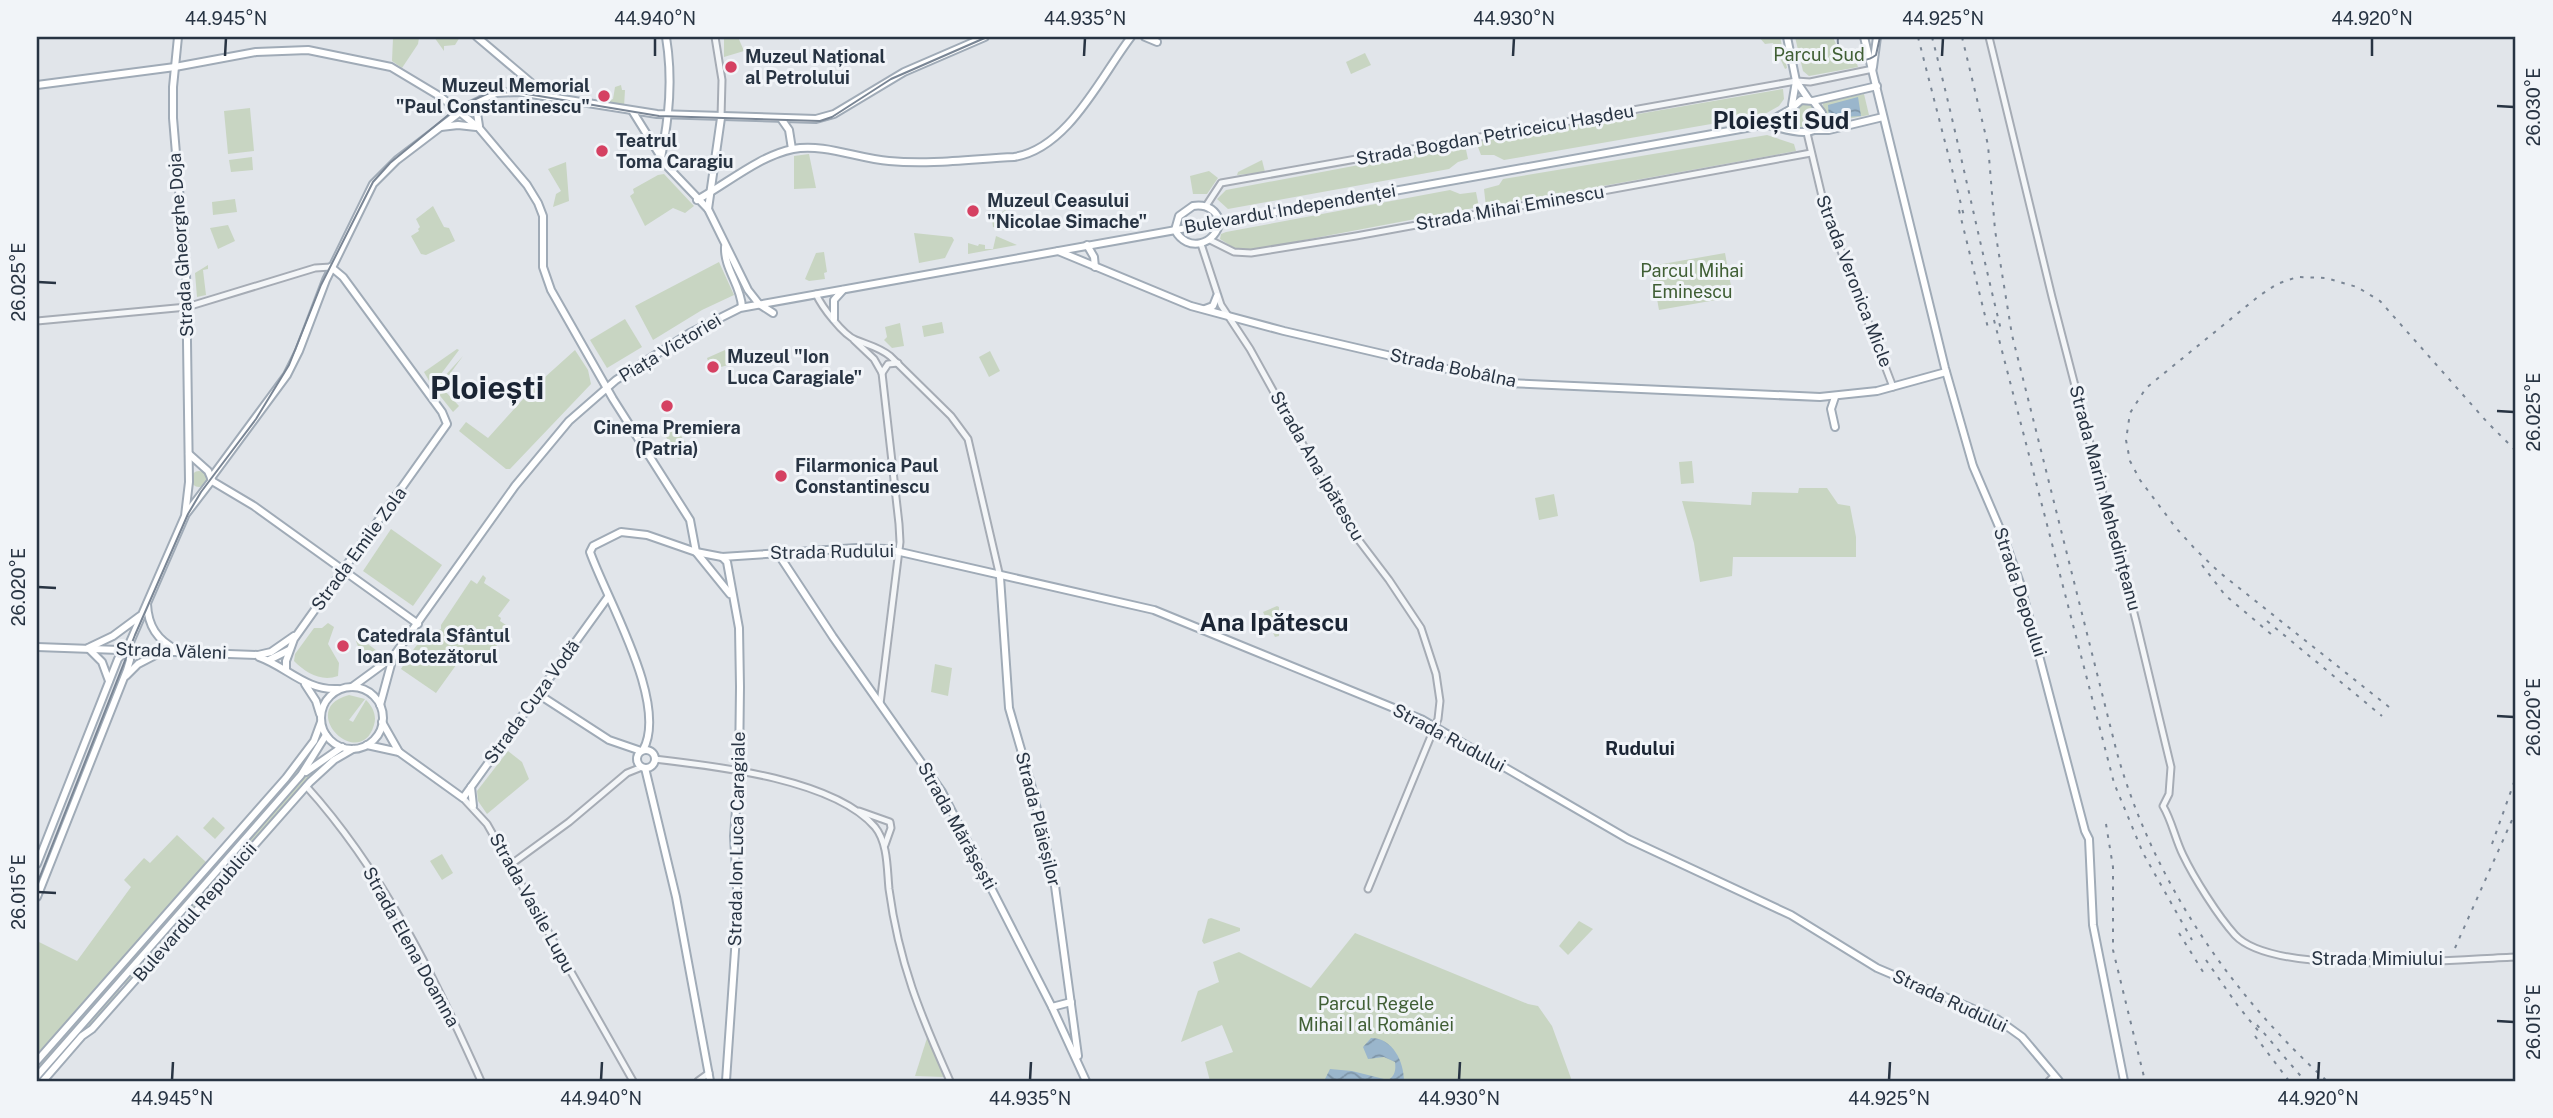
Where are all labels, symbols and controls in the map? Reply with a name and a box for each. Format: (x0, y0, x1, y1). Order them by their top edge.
text: 44.945°N (185, 8, 267, 29)
text: 44.940°N (614, 8, 696, 29)
text: 44.935°N (1044, 8, 1126, 29)
text: 44.930°N (1473, 8, 1555, 29)
text: 44.925°N (1902, 8, 1984, 29)
text: 44.920°N (2331, 8, 2413, 29)
park label: Parcul Sud (1773, 44, 1865, 65)
place label: Muzeul Național al Petrolului (745, 46, 885, 88)
marker: Muzeul Național al Petrolului (723, 59, 739, 75)
text: 26.030°E (2523, 68, 2544, 146)
place label: Muzeul Memorial "Paul Constantinescu" (396, 75, 590, 117)
marker: Muzeul Memorial "Paul Constantinescu" (596, 88, 612, 104)
street label: Strada Bogdan Petriceicu Hașdeu (1354, 100, 1635, 169)
district label: Ploiești Sud (1713, 106, 1849, 135)
place label: Teatrul Toma Caragiu (616, 130, 734, 172)
marker: Teatrul Toma Caragiu (594, 143, 610, 159)
street label: Strada Gheorghe Doja (164, 152, 197, 338)
street label: Bulevardul Independenței (1182, 180, 1397, 237)
street label: Strada Mihai Eminescu (1414, 181, 1606, 234)
place label: Muzeul Ceasului "Nicolae Simache" (987, 190, 1147, 232)
street label: Strada Veronica Micle (1812, 192, 1897, 370)
marker: Muzeul Ceasului "Nicolae Simache" (965, 203, 981, 219)
text: 26.025°E (8, 243, 29, 321)
park label: Parcul Mihai Eminescu (1640, 260, 1744, 302)
street label: Piața Victoriei (615, 309, 725, 386)
street label: Strada Bobâlna (1388, 344, 1518, 391)
place label: Muzeul "Ion Luca Caragiale" (727, 346, 862, 388)
marker: Muzeul "Ion Luca Caragiale" (705, 359, 721, 375)
district label: Ploiești (430, 369, 544, 406)
text: 26.025°E (2523, 373, 2544, 451)
street label: Strada Marin Mehedințeanu (2065, 383, 2146, 613)
street label: Strada Ana Ipătescu (1266, 387, 1369, 544)
marker: Cinema Premiera (Patria) (659, 398, 675, 414)
place label: Cinema Premiera (Patria) (593, 417, 741, 459)
place label: Filarmonica Paul Constantinescu (795, 455, 939, 497)
marker: Filarmonica Paul Constantinescu (773, 468, 789, 484)
street label: Strada Emile Zola (307, 483, 410, 615)
street label: Strada Depoului (1990, 525, 2051, 659)
street label: Strada Rudului (770, 540, 894, 563)
text: 26.020°E (8, 548, 29, 626)
district label: Ana Ipătescu (1200, 608, 1349, 636)
place label: Catedrala Sfântul Ioan Botezătorul (357, 625, 510, 667)
street label: Strada Cuza Vodă (480, 636, 584, 768)
street label: Strada Văleni (115, 638, 227, 663)
marker: Catedrala Sfântul Ioan Botezătorul (335, 638, 351, 654)
text: 26.020°E (2523, 678, 2544, 756)
street label: Strada Rudului (1389, 699, 1509, 776)
street label: Strada Ion Luca Caragiale (724, 731, 749, 947)
district label: Rudului (1605, 737, 1675, 759)
street label: Strada Plăieșilor (1012, 750, 1065, 888)
street label: Strada Mărășești (914, 758, 1001, 893)
street label: Strada Vasile Lupu (485, 829, 580, 976)
street label: Bulevardul Republicii (129, 838, 261, 985)
text: 26.015°E (8, 854, 29, 930)
street label: Strada Elena Doamna (359, 863, 464, 1030)
street label: Strada Mimiului (2311, 948, 2443, 969)
street label: Strada Rudului (1889, 965, 2011, 1036)
text: 26.015°E (2523, 984, 2544, 1060)
park label: Parcul Regele Mihai I al României (1298, 993, 1454, 1035)
text: 44.945°N (131, 1088, 213, 1109)
text: 44.940°N (560, 1088, 642, 1109)
text: 44.935°N (989, 1088, 1071, 1109)
text: 44.930°N (1418, 1088, 1500, 1109)
text: 44.925°N (1848, 1088, 1930, 1109)
text: 44.920°N (2277, 1088, 2359, 1109)

